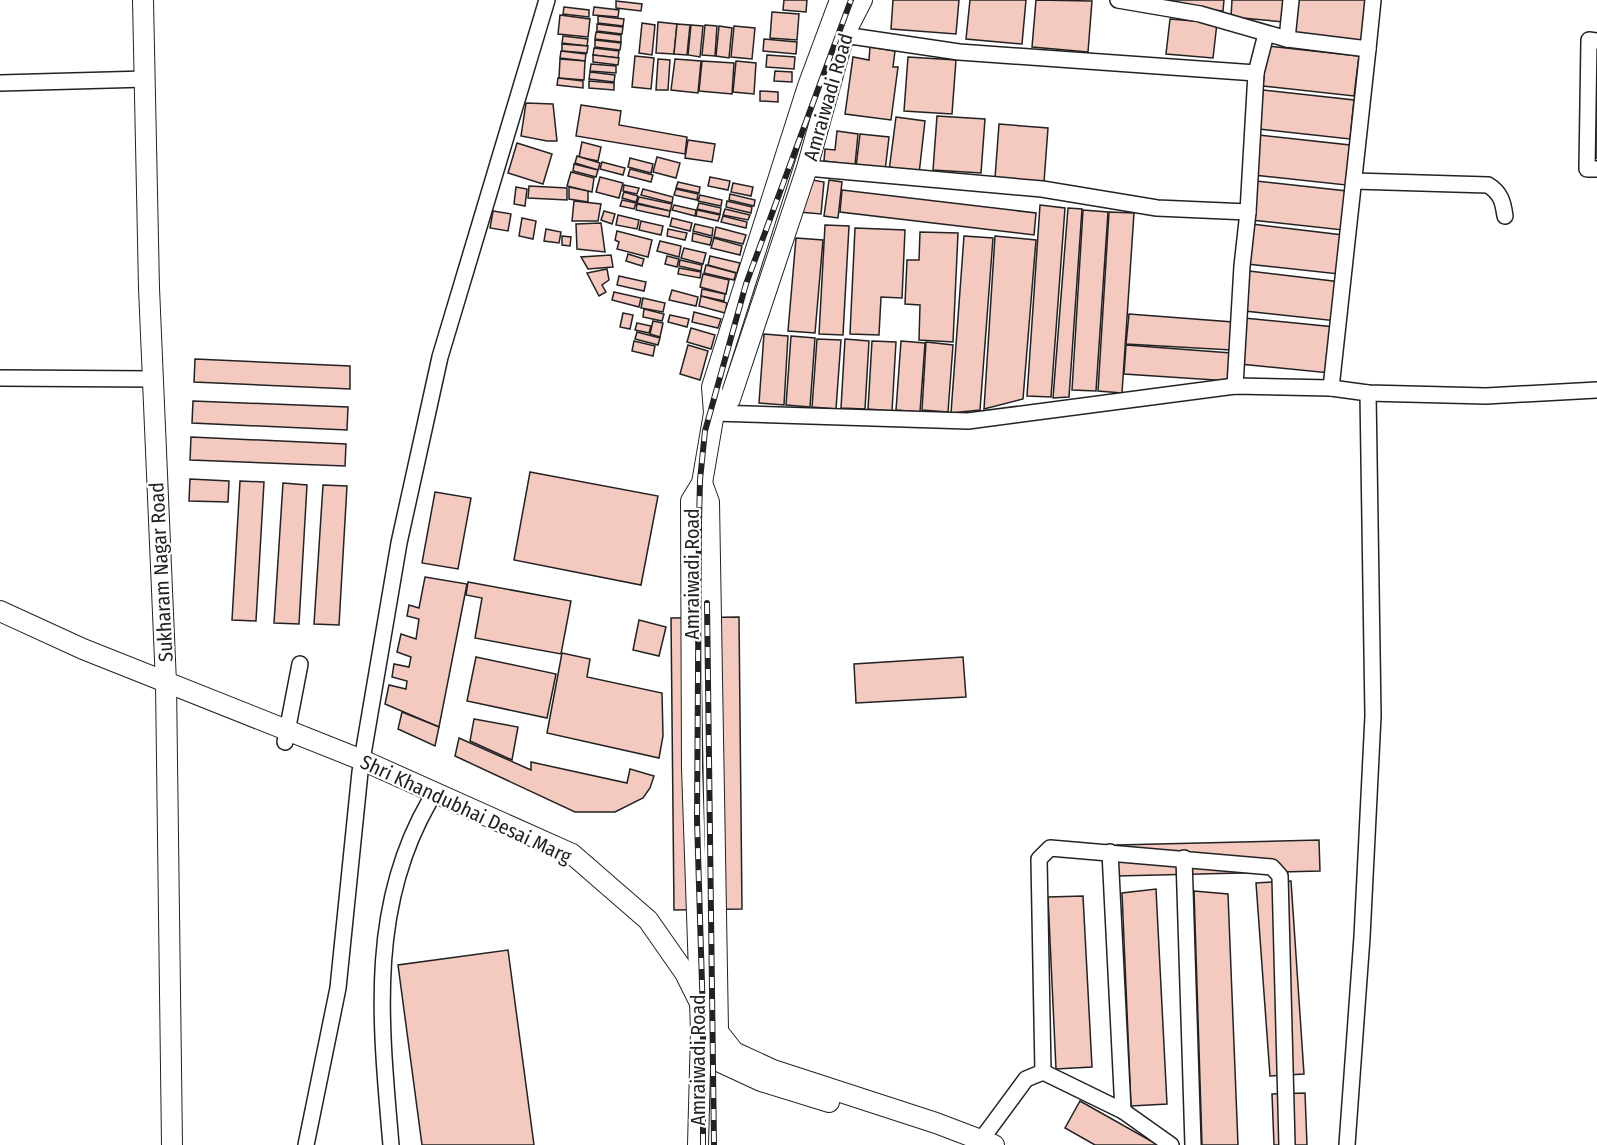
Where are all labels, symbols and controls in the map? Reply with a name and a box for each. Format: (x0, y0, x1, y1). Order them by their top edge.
street label: Amraiwadi Road (798, 30, 858, 164)
street label: Sukharam Nagar Road (144, 482, 178, 662)
street label: Amraiwadi Road (680, 508, 704, 640)
street label: Shri Khandubhai Desai Marg (357, 750, 576, 869)
street label: Amraiwadi Road (686, 994, 710, 1126)

